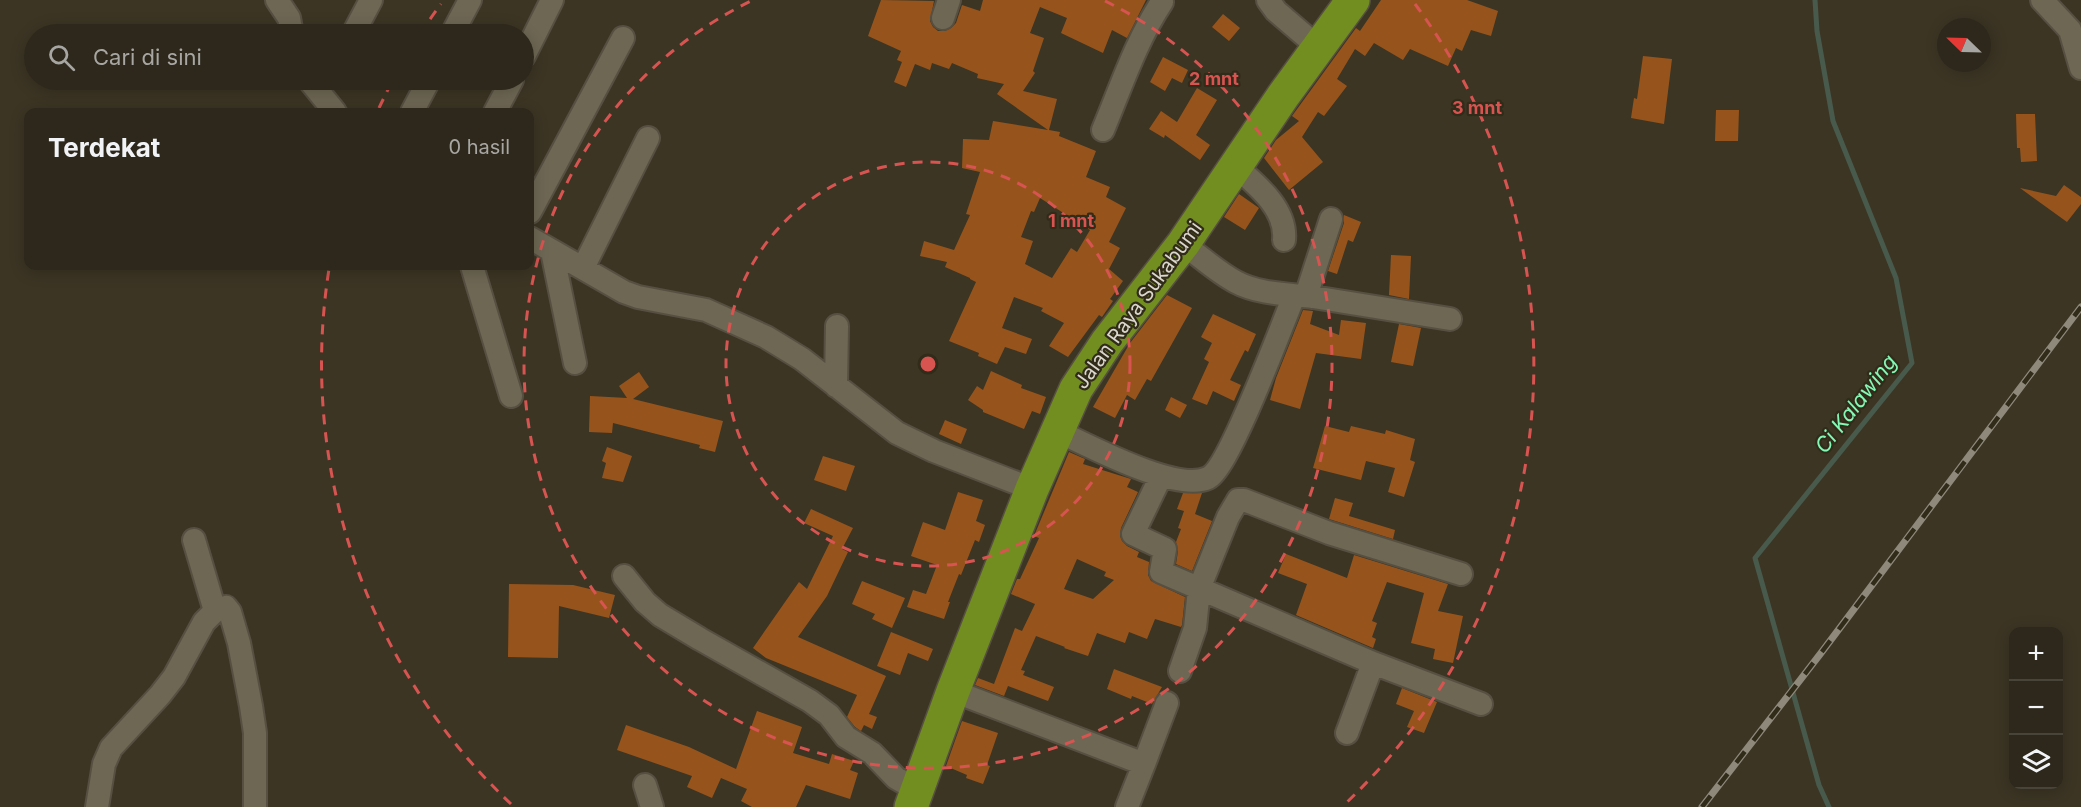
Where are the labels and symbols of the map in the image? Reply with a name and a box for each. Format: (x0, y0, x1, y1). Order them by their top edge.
north arrow (1937, 18, 1991, 72)
text: 2 mnt (1189, 68, 1239, 89)
text: 3 mnt (1452, 97, 1502, 118)
text: 1 mnt (1048, 210, 1095, 231)
street label: Jalan Raya Sukabumi (1069, 217, 1207, 393)
water label: Ci Kalawing (1809, 349, 1902, 458)
centre of rings (918, 354, 938, 374)

